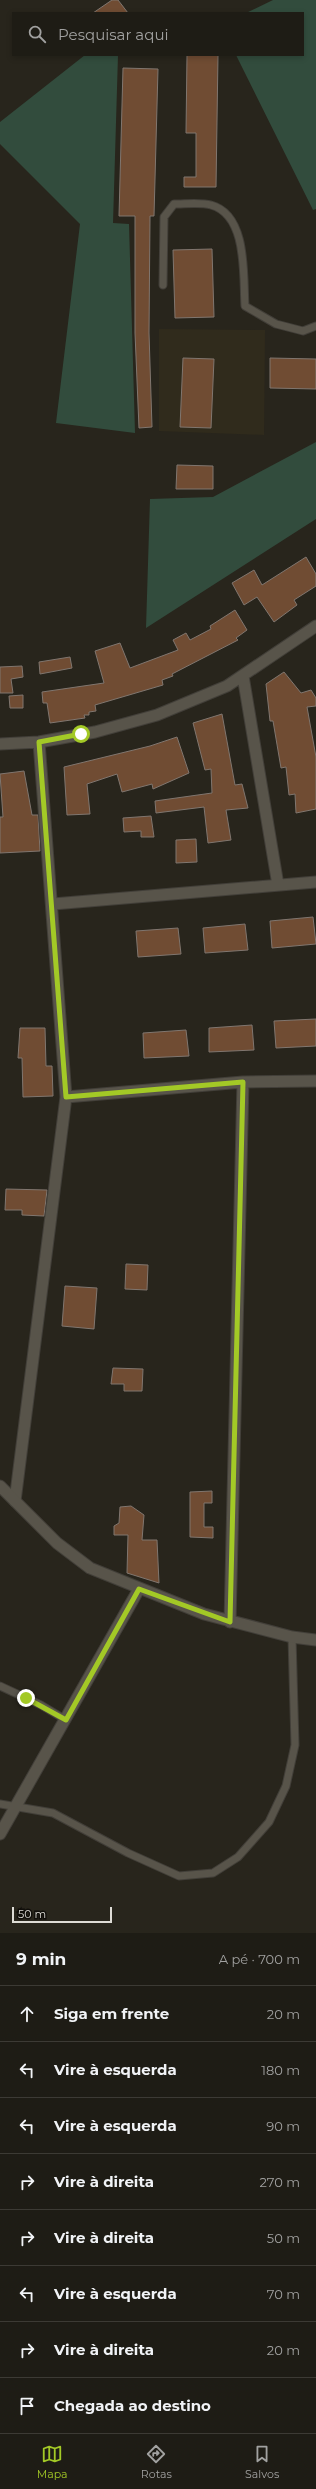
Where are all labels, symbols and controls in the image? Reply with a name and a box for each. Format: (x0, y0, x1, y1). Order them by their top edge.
search box (12, 12, 304, 56)
icon: search (26, 23, 48, 45)
text: Pesquisar aqui (58, 25, 169, 44)
route start (72, 725, 90, 743)
route end (17, 1689, 35, 1707)
scale bar (12, 1905, 112, 1924)
text: 50 m (18, 1907, 46, 1921)
text: 9 min (16, 1949, 66, 1969)
text: A pé · 700 m (219, 1951, 300, 1967)
icon: ahead (16, 2003, 38, 2025)
text: Siga em frente (54, 2004, 169, 2023)
text: 20 m (267, 2006, 300, 2022)
icon: left (16, 2059, 38, 2081)
text: Vire à esquerda (54, 2060, 177, 2079)
text: 180 m (261, 2062, 300, 2078)
icon: left (16, 2115, 38, 2137)
text: Vire à esquerda (54, 2116, 177, 2135)
text: 90 m (266, 2118, 300, 2134)
icon: right (16, 2171, 38, 2193)
text: Vire à direita (54, 2172, 154, 2191)
text: 270 m (259, 2174, 300, 2190)
icon: right (16, 2227, 38, 2249)
text: Vire à direita (54, 2228, 154, 2247)
text: 50 m (267, 2230, 300, 2246)
icon: left (16, 2283, 38, 2305)
text: Vire à esquerda (54, 2284, 177, 2303)
text: 70 m (267, 2286, 300, 2302)
icon: right (16, 2339, 38, 2361)
text: Vire à direita (54, 2340, 154, 2359)
text: 20 m (267, 2342, 300, 2358)
icon: arrive (16, 2395, 38, 2417)
text: Chegada ao destino (54, 2396, 211, 2415)
tab: Mapa (37, 2443, 68, 2481)
tab: Rotas (141, 2443, 172, 2481)
tab: Salvos (245, 2443, 279, 2481)

